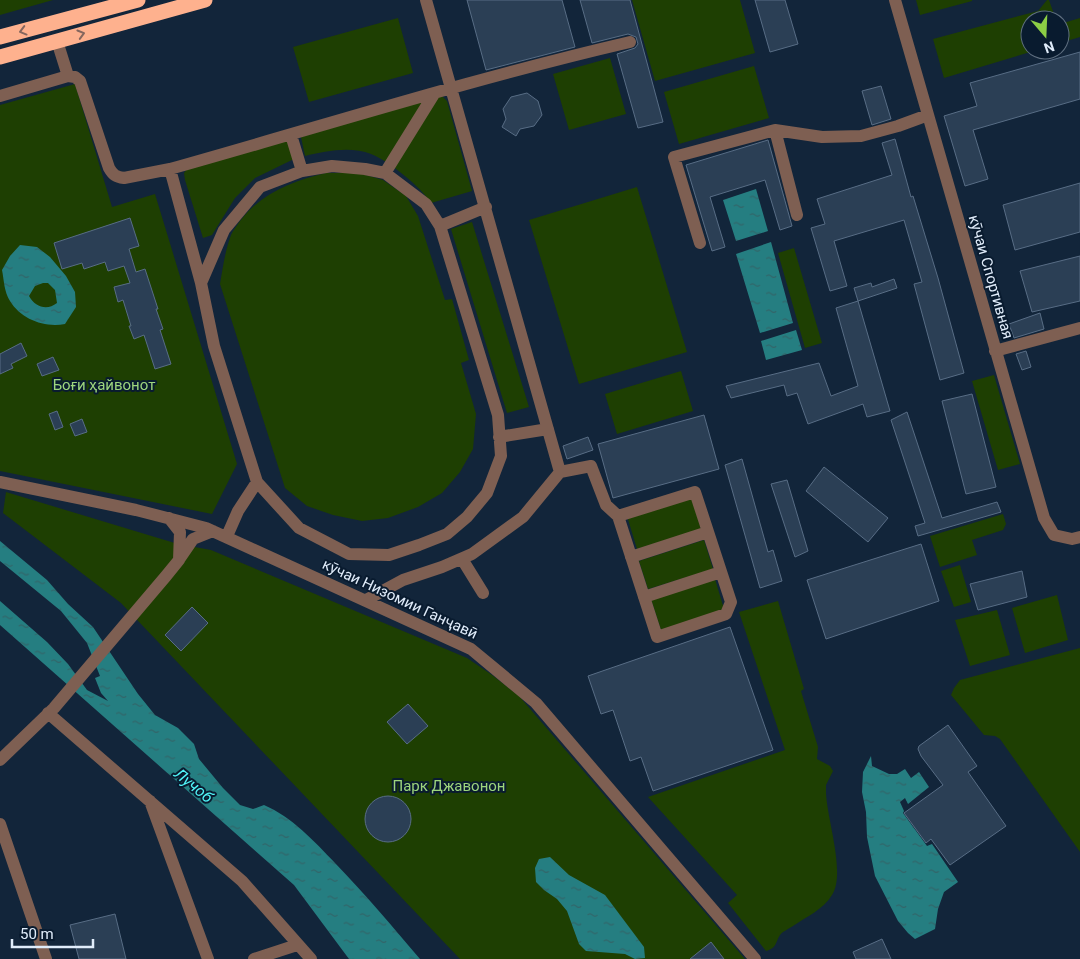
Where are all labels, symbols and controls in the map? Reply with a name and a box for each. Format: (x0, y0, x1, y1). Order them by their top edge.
north arrow (1020, 10, 1070, 60)
one-way arrow (19, 25, 28, 36)
one-way arrow (76, 30, 84, 40)
text: N (1042, 38, 1057, 56)
street label: кӯчаи Спортивная (965, 213, 1017, 341)
park label: Боғи ҳайвонот (53, 376, 155, 394)
street label: кӯчаи Низомии Ганҷавӣ (320, 555, 480, 643)
water label: Лучоб (170, 763, 217, 807)
park label: Парк Джавонон (392, 777, 506, 795)
scale bar (12, 916, 94, 948)
text: 50 m (20, 925, 54, 943)

